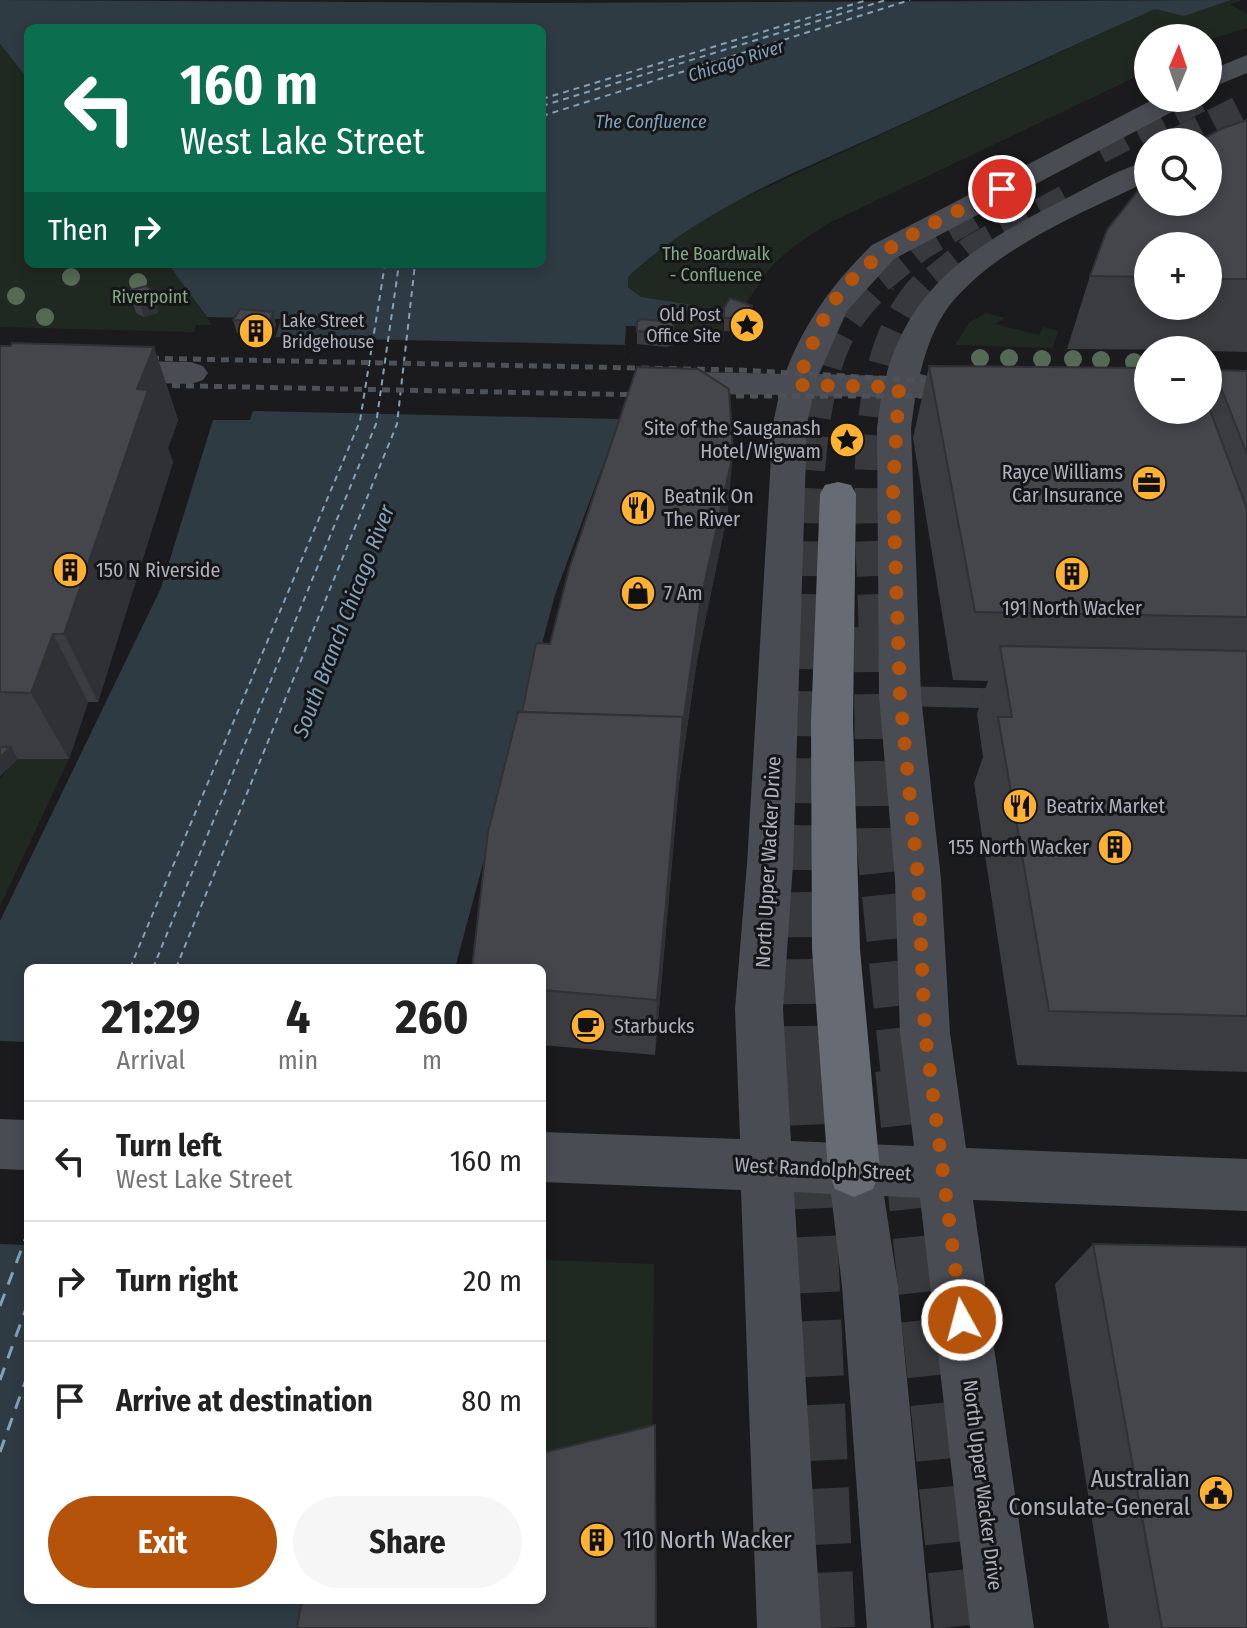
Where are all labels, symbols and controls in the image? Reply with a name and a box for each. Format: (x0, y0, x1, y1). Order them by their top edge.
north arrow (1134, 24, 1222, 112)
map controls (1134, 24, 1222, 424)
water label: Chicago River (685, 35, 787, 87)
text: 160 m (180, 52, 318, 119)
icon: left (48, 56, 152, 160)
water label: The Confluence (596, 111, 707, 133)
text: West Lake Street (180, 120, 425, 164)
button: search (1134, 128, 1222, 216)
pin (968, 155, 1036, 223)
icon: arrive (980, 167, 1024, 211)
icon: right (124, 208, 168, 252)
text: Then (48, 212, 108, 248)
button: + (1134, 232, 1222, 320)
park label: The Boardwalk - Confluence (662, 243, 770, 286)
park label: Riverpoint (112, 286, 188, 308)
place label: Old Post Office Site (646, 304, 721, 347)
place icon: Old Post Office Site (728, 306, 766, 344)
place label: Lake Street Bridgehouse (282, 310, 374, 353)
building icon: Lake Street Bridgehouse (237, 312, 275, 350)
button: − (1134, 336, 1222, 424)
place label: Site of the Sauganash Hotel/Wigwam (644, 416, 821, 463)
place icon: Site of the Sauganash Hotel/Wigwam (828, 421, 866, 459)
place label: Rayce Williams Car Insurance (1002, 460, 1123, 507)
office icon: Rayce Williams Car Insurance (1130, 464, 1168, 502)
place label: Beatnik On The River (664, 484, 754, 531)
restaurant icon: Beatnik On The River (619, 489, 657, 527)
water label: South Branch Chicago River (286, 500, 401, 742)
building icon: 150 N Riverside (51, 551, 89, 589)
building icon: 191 North Wacker (1053, 555, 1091, 593)
place label: 150 N Riverside (96, 558, 220, 582)
shop icon: 7 Am (619, 574, 657, 612)
place label: 7 Am (664, 581, 703, 605)
place label: 191 North Wacker (1002, 596, 1142, 620)
street label: North Upper Wacker Drive (750, 756, 786, 968)
restaurant icon: Beatrix Market (1001, 787, 1039, 825)
place label: Beatrix Market (1046, 794, 1165, 818)
building icon: 155 North Wacker (1096, 828, 1134, 866)
place label: 155 North Wacker (948, 835, 1089, 859)
text: 21:29 (101, 988, 201, 1046)
text: 4 (286, 988, 310, 1046)
text: 260 (395, 988, 469, 1046)
cafe icon: Starbucks (569, 1007, 607, 1045)
place label: Starbucks (614, 1014, 695, 1038)
text: Arrival (116, 1045, 185, 1076)
text: min (278, 1045, 318, 1076)
text: m (422, 1045, 442, 1076)
text: Turn left (116, 1128, 222, 1164)
icon: left (48, 1139, 92, 1183)
text: 160 m (450, 1143, 522, 1179)
street label: West Randolph Street (734, 1152, 912, 1186)
text: West Lake Street (116, 1164, 293, 1195)
icon: right (48, 1259, 92, 1303)
text: Turn right (116, 1263, 238, 1299)
text: 20 m (463, 1263, 522, 1299)
position arrow (920, 1278, 1004, 1362)
street label: North Upper Wacker Drive (958, 1378, 1008, 1592)
icon: arrive (48, 1379, 92, 1423)
text: Arrive at destination (116, 1383, 373, 1419)
text: 80 m (461, 1383, 522, 1419)
place label: Australian Consulate-General (1008, 1465, 1190, 1521)
public building icon: Australian Consulate-General (1197, 1474, 1235, 1512)
button: Exit (48, 1496, 277, 1588)
button: Share (293, 1496, 522, 1588)
building icon: 110 North Wacker (578, 1521, 616, 1559)
place label: 110 North Wacker (623, 1526, 792, 1554)

